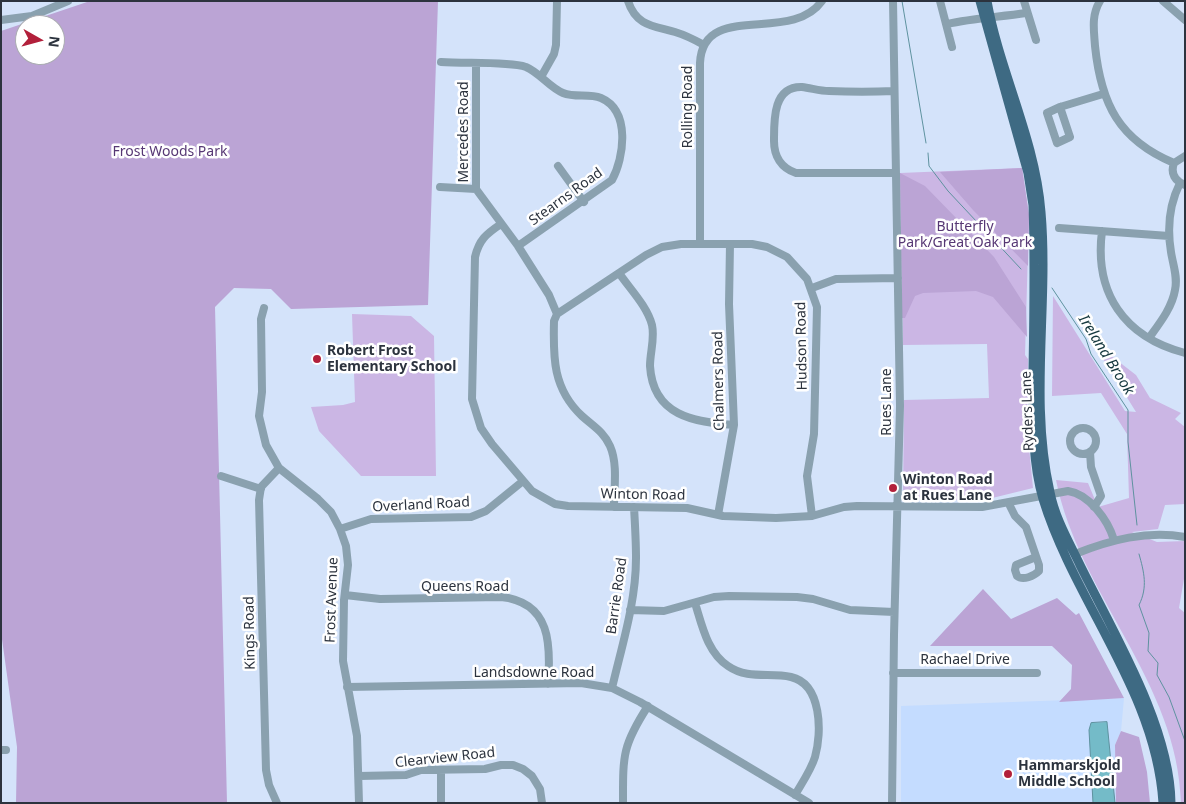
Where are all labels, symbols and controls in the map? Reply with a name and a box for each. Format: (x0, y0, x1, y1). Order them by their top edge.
north arrow (15, 15, 65, 65)
text: N (44, 35, 65, 49)
street label: Rolling Road (680, 66, 696, 148)
street label: Mercedes Road (456, 81, 472, 183)
park label: Frost Woods Park (113, 144, 227, 160)
street label: Stearns Road (526, 165, 606, 229)
park label: Butterfly Park/Great Oak Park (898, 219, 1032, 252)
street label: Hudson Road (793, 301, 811, 391)
water label: Ireland Brook (1074, 312, 1138, 398)
street label: Chalmers Road (710, 331, 728, 431)
place label: Robert Frost Elementary School (327, 343, 457, 376)
marker: Robert Frost Elementary School (311, 353, 323, 365)
street label: Rues Lane (879, 368, 895, 436)
street label: Ryders Lane (1018, 371, 1038, 451)
place label: Winton Road at Rues Lane (903, 472, 993, 504)
marker: Winton Road at Rues Lane (887, 482, 899, 494)
street label: Winton Road (600, 486, 686, 504)
street label: Overland Road (372, 494, 470, 516)
street label: Frost Avenue (322, 557, 342, 643)
street label: Barrie Road (603, 557, 631, 635)
street label: Queens Road (421, 579, 509, 595)
street label: Kings Road (241, 596, 259, 670)
street label: Rachael Drive (920, 652, 1010, 668)
street label: Landsdowne Road (474, 665, 594, 681)
street label: Clearview Road (394, 744, 496, 772)
place label: Hammarskjold Middle School (1018, 758, 1121, 790)
marker: Hammarskjold Middle School (1002, 768, 1014, 780)

